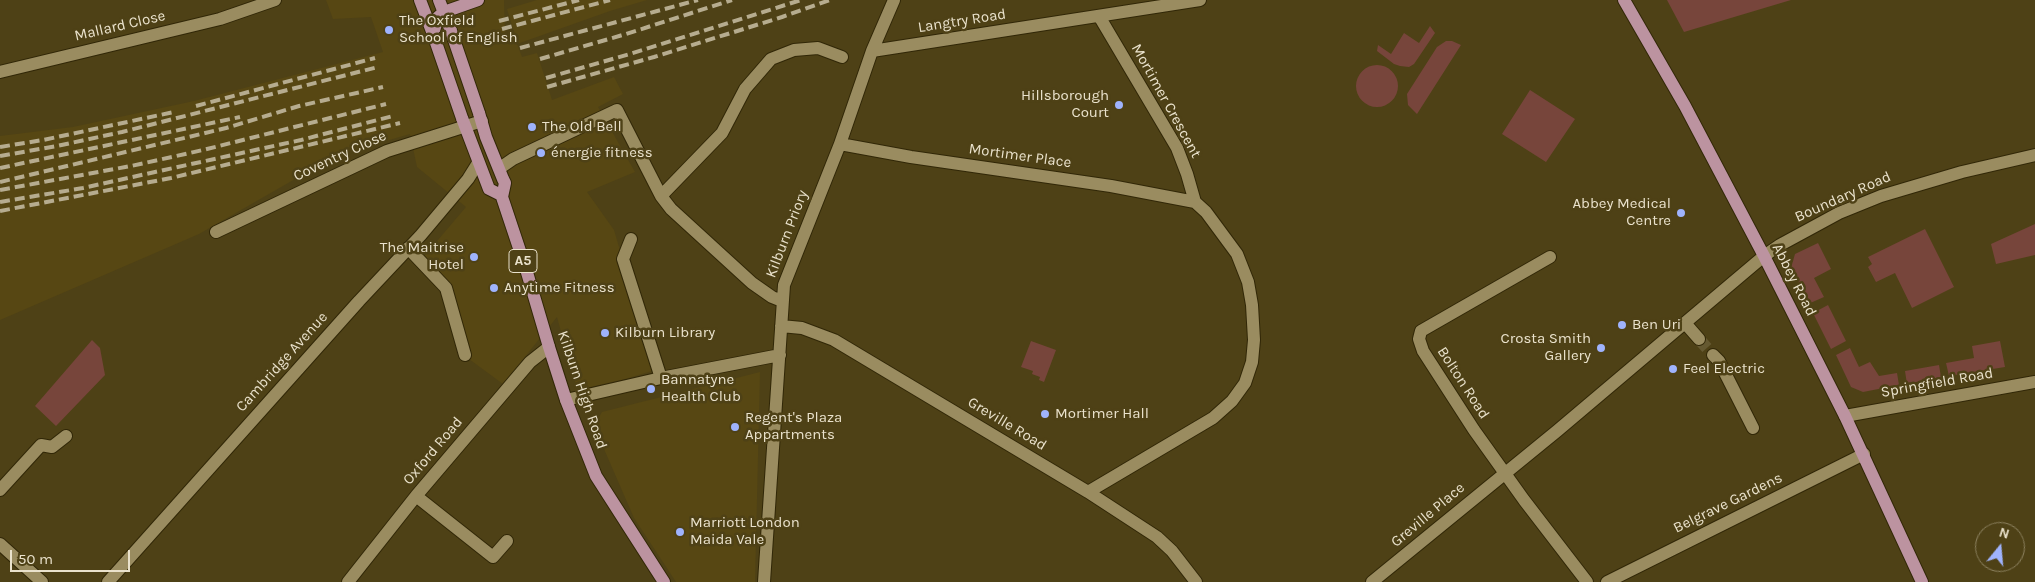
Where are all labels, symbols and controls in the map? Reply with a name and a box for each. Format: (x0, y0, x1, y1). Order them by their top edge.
street label: Langtry Road (917, 5, 1007, 37)
street label: Mallard Close (73, 7, 167, 45)
place label: The Oxfield School of English (399, 12, 517, 47)
marker: The Oxfield School of English (383, 24, 395, 36)
street label: Mortimer Crescent (1127, 41, 1205, 161)
place label: Hillsborough Court (1021, 87, 1109, 122)
marker: Hillsborough Court (1113, 99, 1125, 111)
place label: The Old Bell (542, 118, 622, 136)
marker: The Old Bell (526, 121, 538, 133)
street label: Coventry Close (291, 127, 389, 185)
street label: Mortimer Place (968, 140, 1072, 172)
place label: énergie fitness (551, 144, 653, 162)
marker: énergie fitness (535, 147, 547, 159)
street label: Boundary Road (1792, 168, 1894, 226)
street label: Kilburn Priory (762, 188, 812, 280)
place label: Abbey Medical Centre (1572, 195, 1671, 230)
marker: Abbey Medical Centre (1675, 207, 1687, 219)
place label: The Maitrise Hotel (380, 239, 464, 274)
street label: Abbey Road (1768, 241, 1820, 319)
road number: A5 (509, 250, 537, 272)
marker: The Maitrise Hotel (468, 251, 480, 263)
place label: Anytime Fitness (504, 279, 615, 297)
marker: Anytime Fitness (488, 282, 500, 294)
street label: Cambridge Avenue (232, 308, 332, 416)
place label: Ben Uri (1632, 316, 1681, 334)
marker: Ben Uri (1616, 319, 1628, 331)
place label: Kilburn Library (615, 324, 715, 342)
marker: Kilburn Library (599, 327, 611, 339)
street label: Kilburn High Road (553, 328, 611, 452)
place label: Crosta Smith Gallery (1501, 330, 1591, 365)
marker: Crosta Smith Gallery (1595, 342, 1607, 354)
street label: Bolton Road (1433, 343, 1493, 423)
place label: Feel Electric (1683, 360, 1765, 378)
marker: Feel Electric (1667, 363, 1679, 375)
street label: Springfield Road (1879, 364, 1995, 402)
place label: Bannatyne Health Club (661, 371, 741, 406)
marker: Bannatyne Health Club (645, 383, 657, 395)
street label: Greville Road (964, 393, 1050, 455)
place label: Mortimer Hall (1055, 405, 1149, 423)
marker: Mortimer Hall (1039, 408, 1051, 420)
place label: Regent's Plaza Appartments (745, 409, 842, 444)
street label: Oxford Road (399, 413, 467, 489)
marker: Regent's Plaza Appartments (729, 421, 741, 433)
street label: Belgrave Gardens (1671, 469, 1785, 537)
street label: Greville Place (1387, 479, 1469, 551)
place label: Marriott London Maida Vale (690, 514, 800, 549)
north arrow (1975, 522, 2025, 572)
text: N (1997, 524, 2012, 543)
marker: Marriott London Maida Vale (674, 526, 686, 538)
scale bar (12, 540, 132, 572)
text: 50 m (18, 550, 53, 568)

